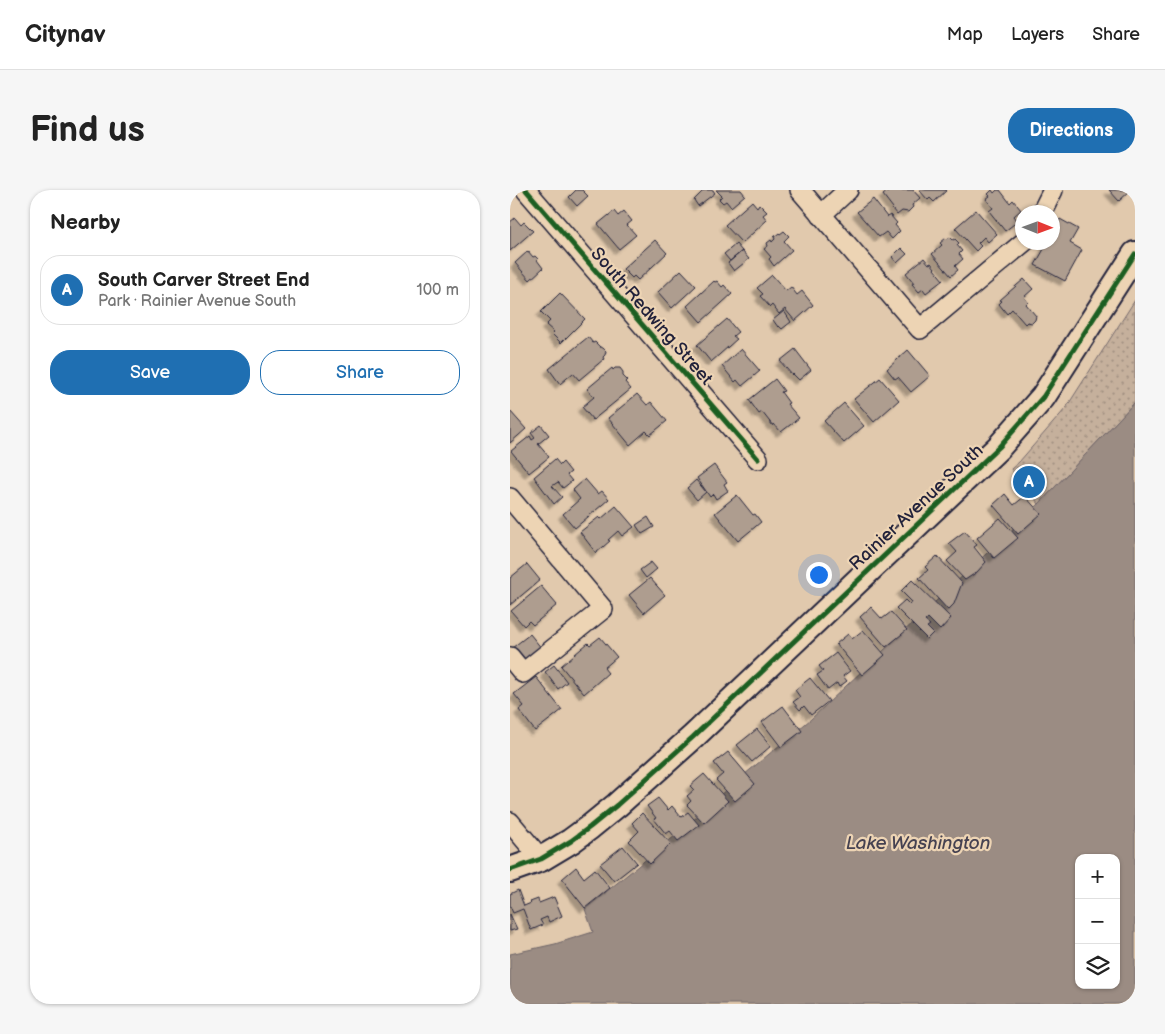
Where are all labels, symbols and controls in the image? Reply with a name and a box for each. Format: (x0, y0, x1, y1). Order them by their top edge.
text: Citynav (25, 20, 106, 49)
text: Map (947, 24, 983, 45)
text: Layers (1011, 24, 1064, 45)
text: Share (1092, 24, 1140, 45)
button: Directions (1008, 108, 1135, 153)
text: Find us (30, 109, 145, 152)
north arrow (1015, 205, 1060, 250)
text: Nearby (50, 210, 120, 235)
street label: South Redwing Street (586, 243, 717, 390)
text: South Carver Street End (98, 269, 310, 292)
text: A (62, 281, 72, 300)
text: 100 m (416, 281, 459, 300)
text: Park · Rainier Avenue South (98, 292, 296, 311)
button: Save (50, 350, 250, 395)
button: Share (260, 350, 460, 395)
street label: Rainier Avenue South (845, 440, 988, 575)
pin: A (1013, 463, 1045, 501)
your location (806, 562, 832, 588)
water label: Lake Washington (846, 832, 990, 855)
map controls (1075, 854, 1120, 989)
button: + (1075, 854, 1120, 899)
button: − (1075, 899, 1120, 944)
button: layers (1075, 944, 1120, 989)

